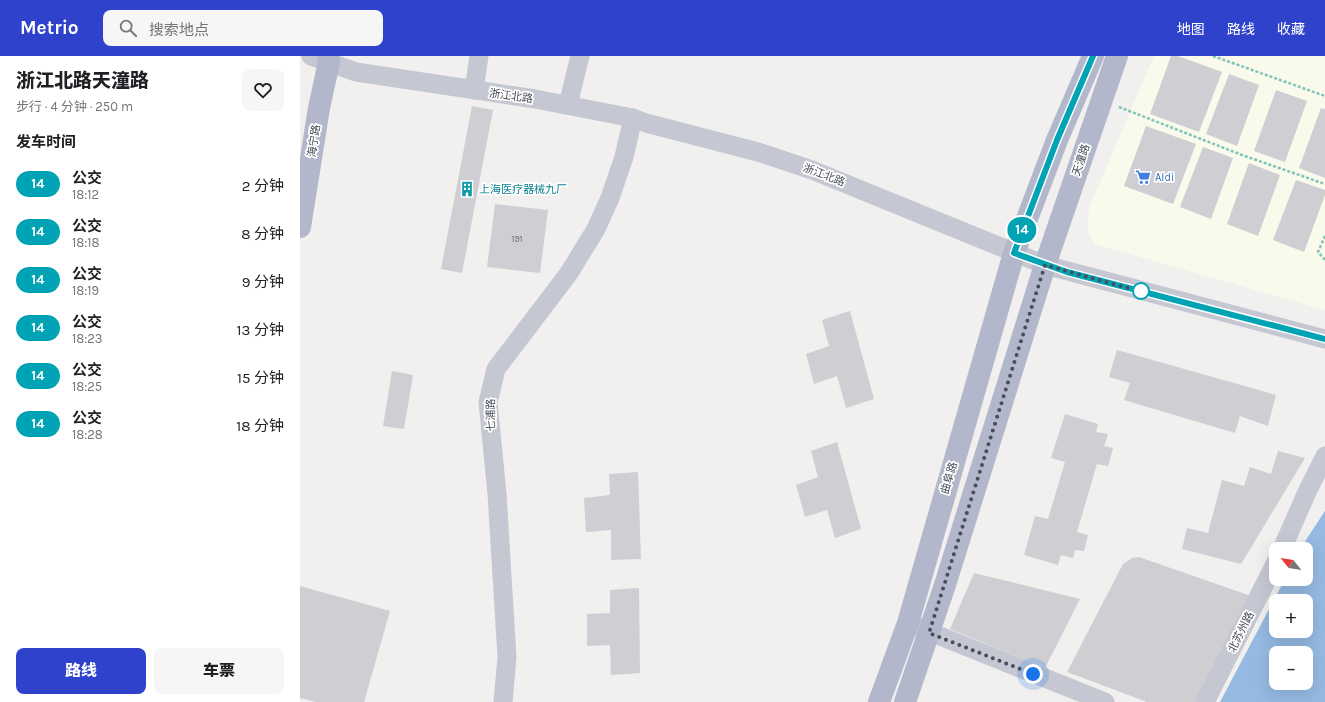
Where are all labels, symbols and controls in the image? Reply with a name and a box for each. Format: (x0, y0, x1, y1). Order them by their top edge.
search box (103, 10, 383, 46)
text: Metrio (20, 17, 79, 39)
icon: search (117, 17, 139, 39)
text: 搜索地点 (149, 21, 209, 39)
text: 地图 (1177, 21, 1205, 38)
text: 路线 (1227, 21, 1255, 38)
text: 收藏 (1277, 21, 1305, 38)
button: heart (242, 69, 284, 111)
text: 浙江北路天潼路 (16, 70, 149, 92)
street label: 浙江北路 (488, 87, 534, 105)
text: 步行 · 4 分钟 · 250 m (16, 99, 133, 114)
street label: 海宁路 (305, 124, 323, 158)
text: 发车时间 (16, 133, 76, 151)
street label: 天潼路 (1069, 142, 1093, 178)
street label: 浙江北路 (801, 161, 847, 189)
supermarket icon: Aldi (1134, 168, 1152, 186)
text: 公交 (72, 169, 102, 187)
place label: Aldi (1155, 171, 1174, 184)
text: 14 (31, 175, 45, 192)
text: 2 分钟 (242, 177, 284, 195)
building icon: 上海医疗器械九厂 (458, 180, 476, 198)
place label: 上海医疗器械九厂 (479, 183, 567, 196)
text: 18:12 (72, 187, 99, 202)
text: 公交 (72, 217, 102, 235)
line badge: 14 (1004, 217, 1040, 243)
text: 14 (1015, 221, 1029, 238)
text: 14 (31, 223, 45, 240)
text: 8 分钟 (241, 225, 284, 243)
house number: 191 (511, 234, 523, 244)
text: 18:18 (72, 235, 100, 250)
text: 公交 (72, 265, 102, 283)
text: 14 (31, 271, 45, 288)
text: 9 分钟 (242, 273, 284, 291)
unlabelled marker (1132, 282, 1150, 300)
text: 18:19 (72, 283, 99, 298)
text: 公交 (72, 313, 102, 331)
text: 14 (31, 319, 45, 336)
text: 13 分钟 (237, 321, 284, 339)
text: 18:23 (72, 331, 103, 346)
text: 公交 (72, 361, 102, 379)
text: 14 (31, 367, 45, 384)
text: 15 分钟 (237, 369, 284, 387)
text: 18:25 (72, 379, 102, 394)
street label: 七浦路 (484, 398, 498, 432)
text: 公交 (72, 409, 102, 427)
text: 14 (31, 415, 45, 432)
text: 18 分钟 (236, 417, 284, 435)
text: 18:28 (72, 427, 103, 442)
street label: 曲阜路 (938, 460, 960, 496)
north arrow (1269, 542, 1313, 586)
map controls (1269, 542, 1313, 690)
button: + (1269, 594, 1313, 638)
street label: 北苏州路 (1225, 609, 1257, 655)
button: − (1269, 646, 1313, 690)
button: 路线 (16, 648, 146, 694)
button: 车票 (154, 648, 284, 694)
your location (1023, 664, 1043, 684)

